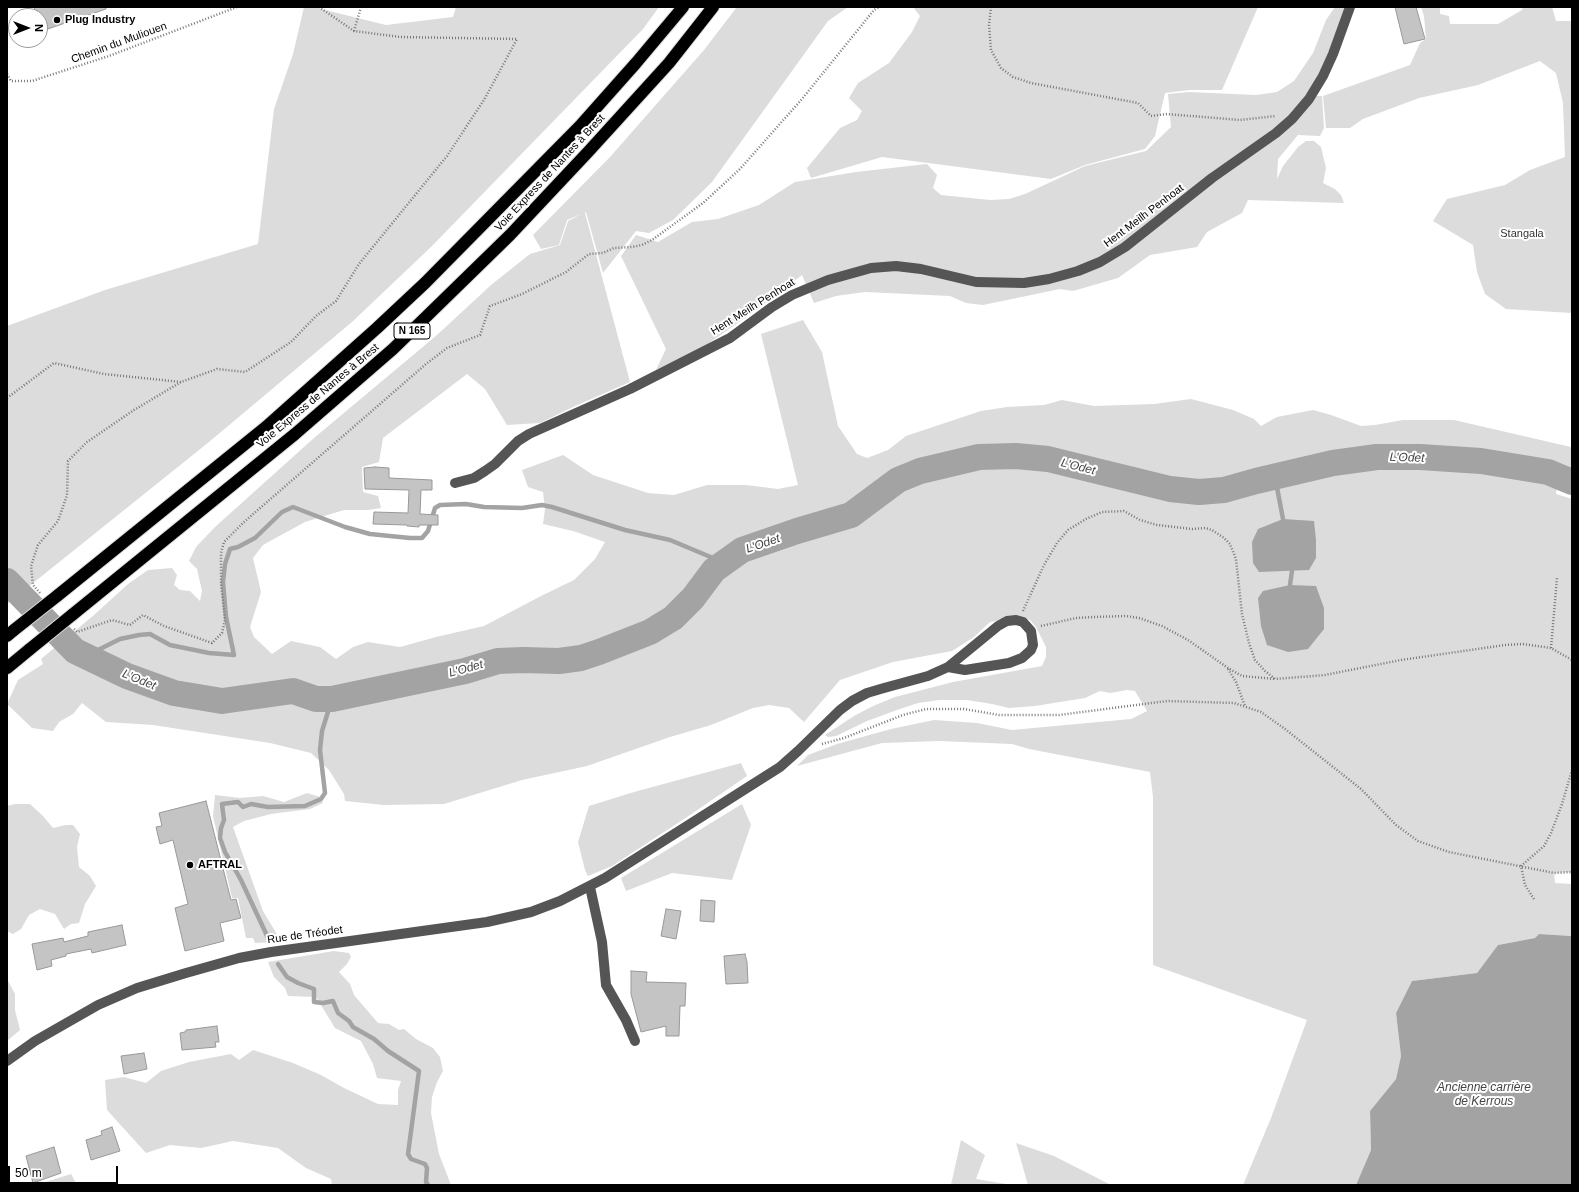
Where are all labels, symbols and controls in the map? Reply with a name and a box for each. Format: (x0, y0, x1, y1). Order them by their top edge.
north arrow (8, 8, 48, 48)
place label: Plug Industry (65, 13, 135, 27)
marker: Plug Industry (52, 15, 62, 25)
street label: Chemin du Muliouen (69, 20, 169, 66)
text: N (33, 24, 45, 32)
street label: Voie Express de Nantes à Brest (492, 112, 608, 234)
street label: Hent Meilh Penhoat (1101, 182, 1187, 250)
park label: Stangala (1500, 227, 1544, 241)
street label: Hent Meilh Penhoat (709, 276, 797, 338)
road number: N 165 (394, 323, 430, 339)
street label: Voie Express de Nantes à Brest (254, 341, 382, 451)
water label: L'Odet (1389, 450, 1425, 466)
water label: L'Odet (1059, 456, 1097, 478)
water label: L'Odet (744, 531, 782, 557)
water label: L'Odet (447, 658, 485, 680)
water label: L'Odet (120, 667, 158, 693)
place label: AFTRAL (198, 858, 242, 872)
marker: AFTRAL (185, 860, 195, 870)
street label: Rue de Tréodet (266, 923, 344, 947)
water label: Ancienne carrière de Kerrous (1437, 1081, 1531, 1109)
scale bar (10, 1158, 120, 1184)
text: 50 m (15, 1166, 42, 1180)

